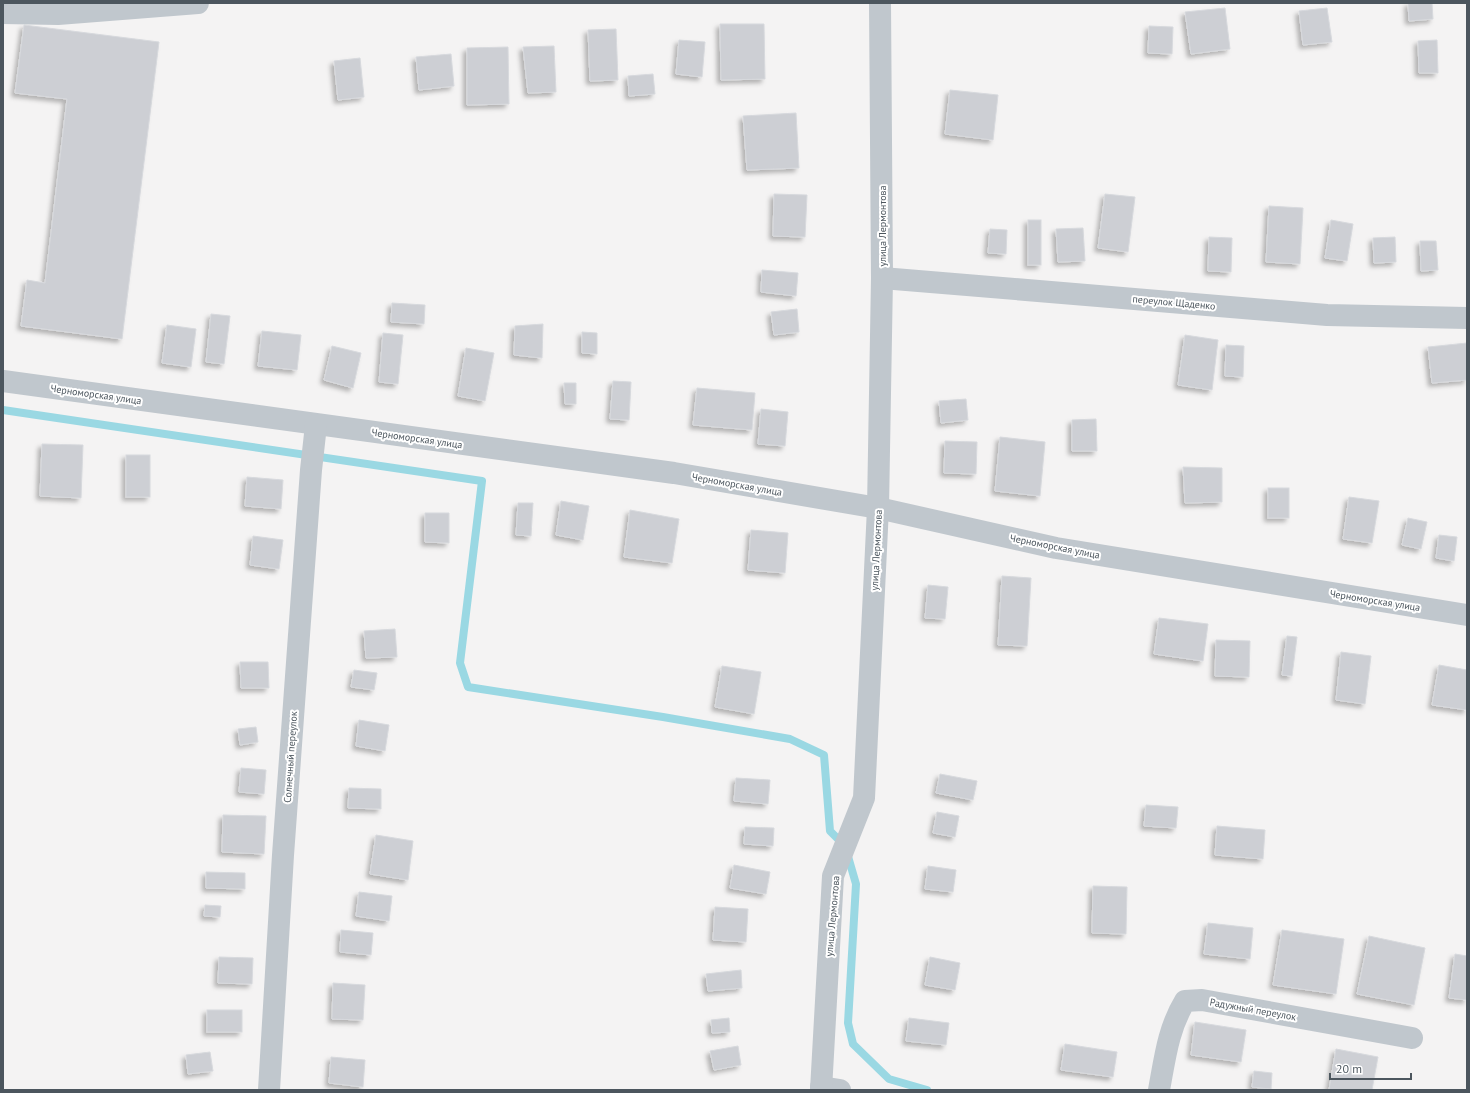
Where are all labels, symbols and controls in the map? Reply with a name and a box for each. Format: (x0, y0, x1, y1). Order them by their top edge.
street label: улица Лермонтова (876, 185, 889, 267)
street label: переулок Щаденко (1132, 292, 1216, 313)
street label: Черноморская улица (50, 382, 142, 407)
street label: Черноморская улица (371, 426, 463, 451)
street label: Черноморская улица (691, 470, 783, 499)
street label: улица Лермонтова (868, 509, 885, 591)
street label: Черноморская улица (1009, 531, 1101, 562)
street label: Черноморская улица (1329, 587, 1421, 614)
street label: Солнечный переулок (281, 711, 300, 803)
street label: улица Лермонтова (822, 875, 843, 957)
street label: Радужный переулок (1209, 995, 1297, 1024)
scale bar (1330, 1055, 1411, 1081)
text: 20 m (1336, 1061, 1362, 1076)

